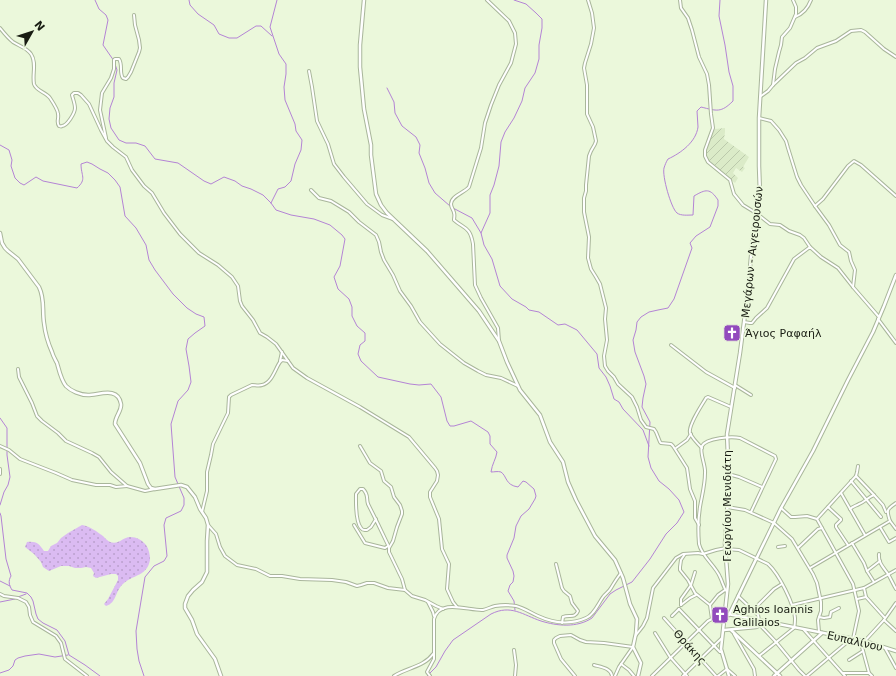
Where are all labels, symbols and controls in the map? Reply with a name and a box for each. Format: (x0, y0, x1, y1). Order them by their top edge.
north arrow (12, 12, 52, 52)
text: N (31, 18, 47, 34)
street label: Μεγάρων - Αιγειρουσών (739, 186, 766, 319)
church icon: Άγιος Ραφαήλ (722, 323, 742, 343)
place label: Άγιος Ραφαήλ (745, 327, 822, 340)
street label: Γεωργίου Μενιδιάτη (721, 450, 734, 562)
place label: Aghios Ioannis Galilaios (733, 603, 813, 629)
church icon: Aghios Ioannis Galilaios (710, 605, 730, 625)
street label: Θράκης (670, 627, 709, 668)
street label: Ευπαλίνου (826, 629, 884, 654)

